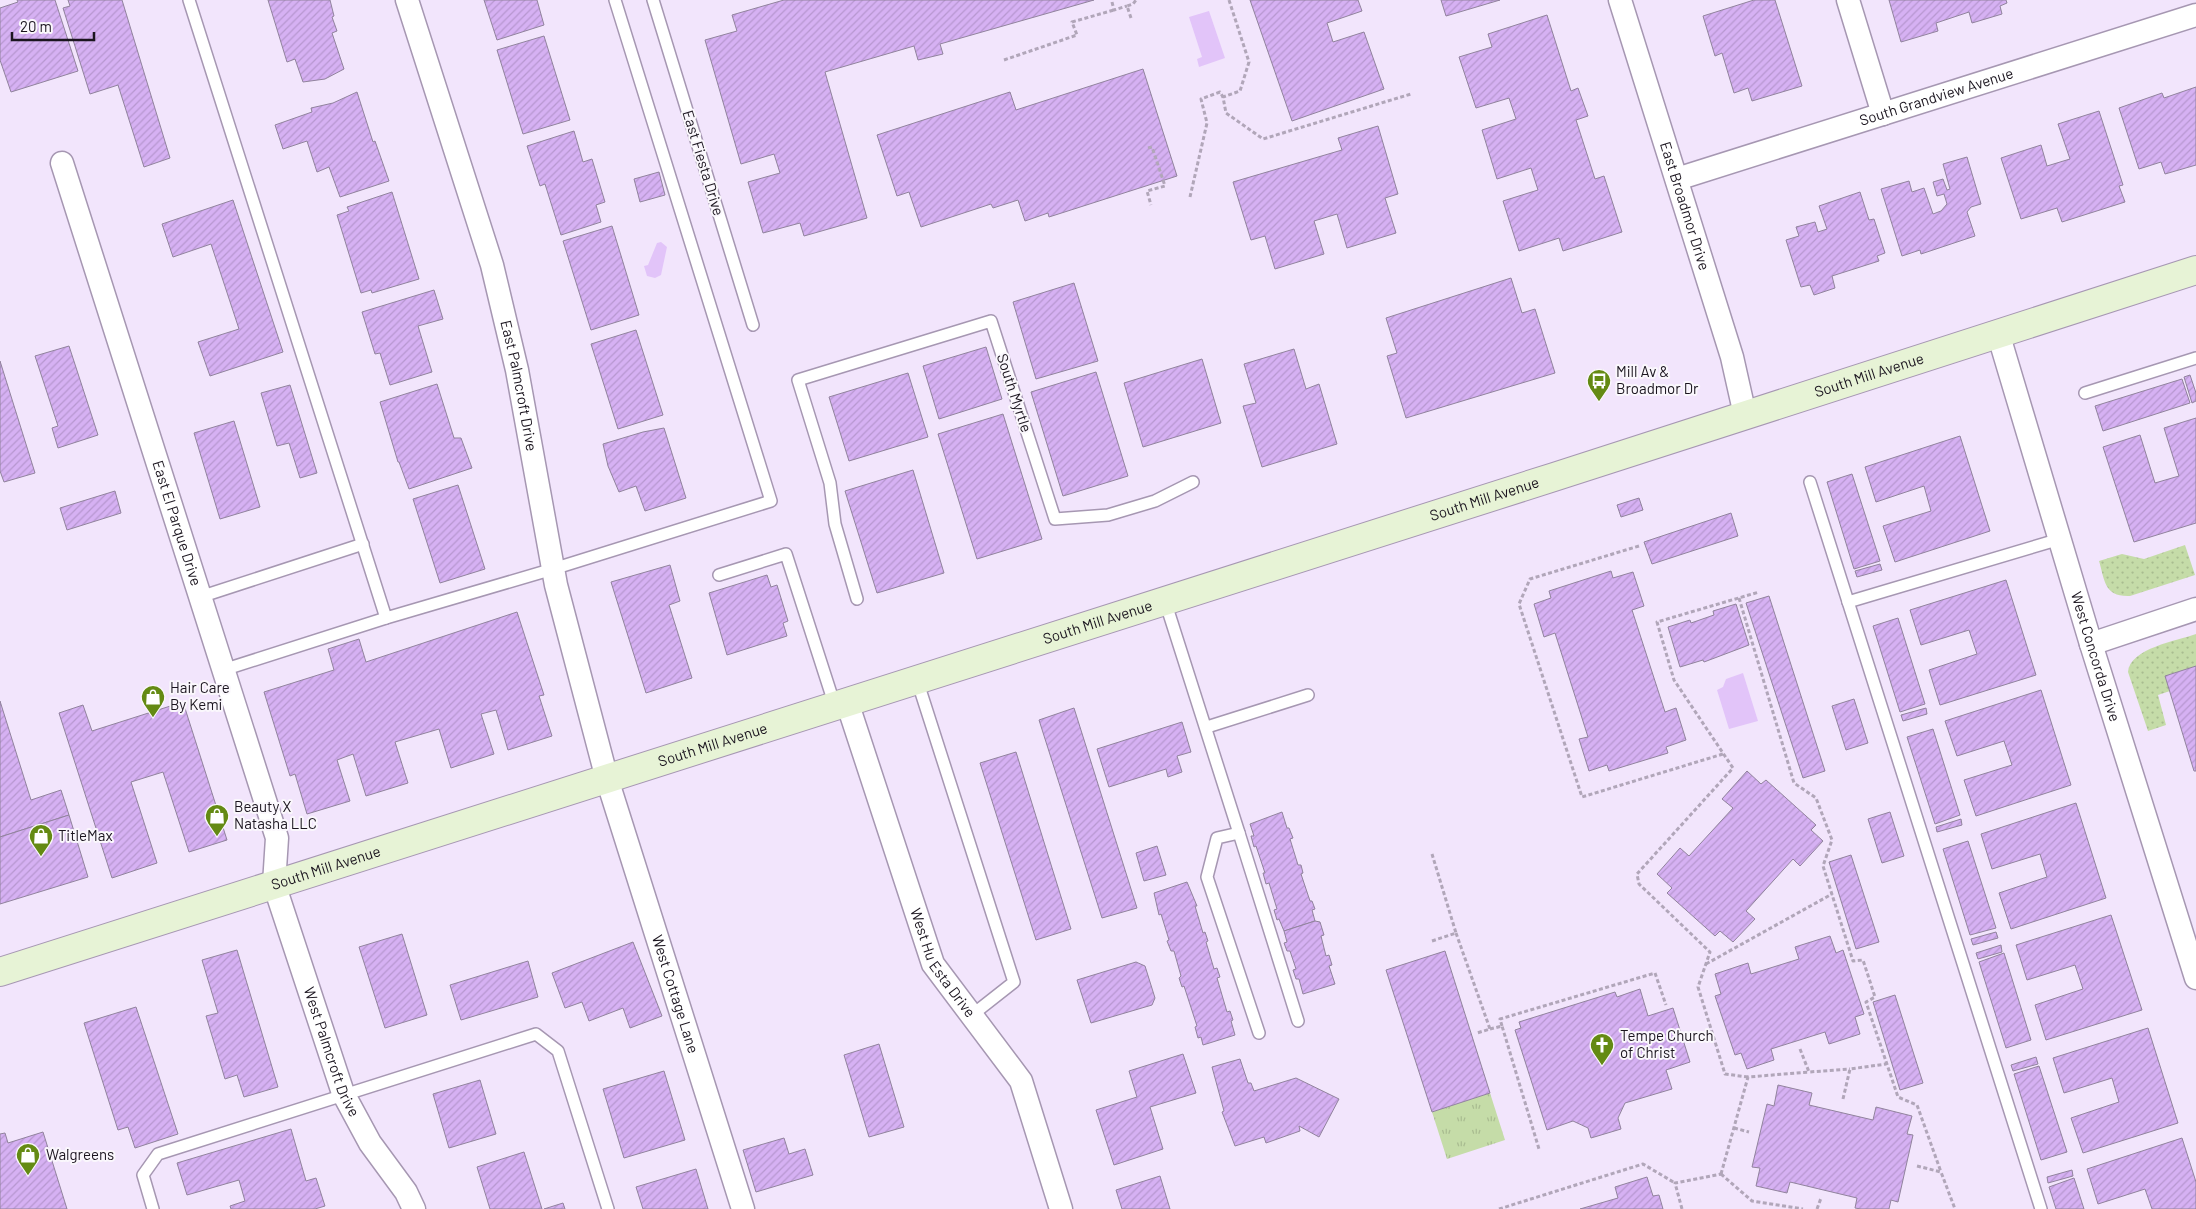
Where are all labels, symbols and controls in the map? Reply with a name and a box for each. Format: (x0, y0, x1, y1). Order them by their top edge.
scale bar (12, 10, 95, 42)
text: 20 m (20, 17, 52, 35)
street label: South Grandview Avenue (1857, 63, 2015, 129)
street label: East Fiesta Drive (679, 108, 729, 218)
street label: East Broadmor Drive (1657, 139, 1714, 272)
street label: East Palmcroft Drive (497, 318, 542, 453)
street label: South Mill Avenue (1812, 348, 1926, 400)
street label: South Myrtle (994, 351, 1036, 434)
place label: Mill Av & Broadmor Dr (1616, 362, 1699, 397)
bus stop icon: Mill Av & Broadmor Dr (1586, 368, 1612, 402)
street label: East El Parque Drive (149, 458, 206, 588)
street label: South Mill Avenue (1427, 472, 1541, 524)
street label: West Concorda Drive (2068, 589, 2125, 724)
street label: South Mill Avenue (1040, 596, 1154, 647)
place label: Hair Care By Kemi (170, 678, 230, 713)
shop icon: Hair Care By Kemi (140, 684, 166, 718)
street label: South Mill Avenue (655, 718, 769, 770)
place label: Beauty X Natasha LLC (234, 797, 317, 832)
shop icon: Beauty X Natasha LLC (204, 803, 230, 837)
shop icon: TitleMax (28, 823, 54, 857)
place label: TitleMax (58, 826, 113, 844)
street label: South Mill Avenue (269, 841, 382, 893)
street label: West Hu Esta Drive (907, 906, 980, 1020)
street label: West Cottage Lane (649, 932, 703, 1055)
street label: West Palmcroft Drive (301, 984, 364, 1120)
place label: Tempe Church of Christ (1620, 1026, 1714, 1061)
church icon: Tempe Church of Christ (1589, 1032, 1615, 1066)
shop icon: Walgreens (15, 1142, 41, 1176)
place label: Walgreens (46, 1145, 114, 1163)

